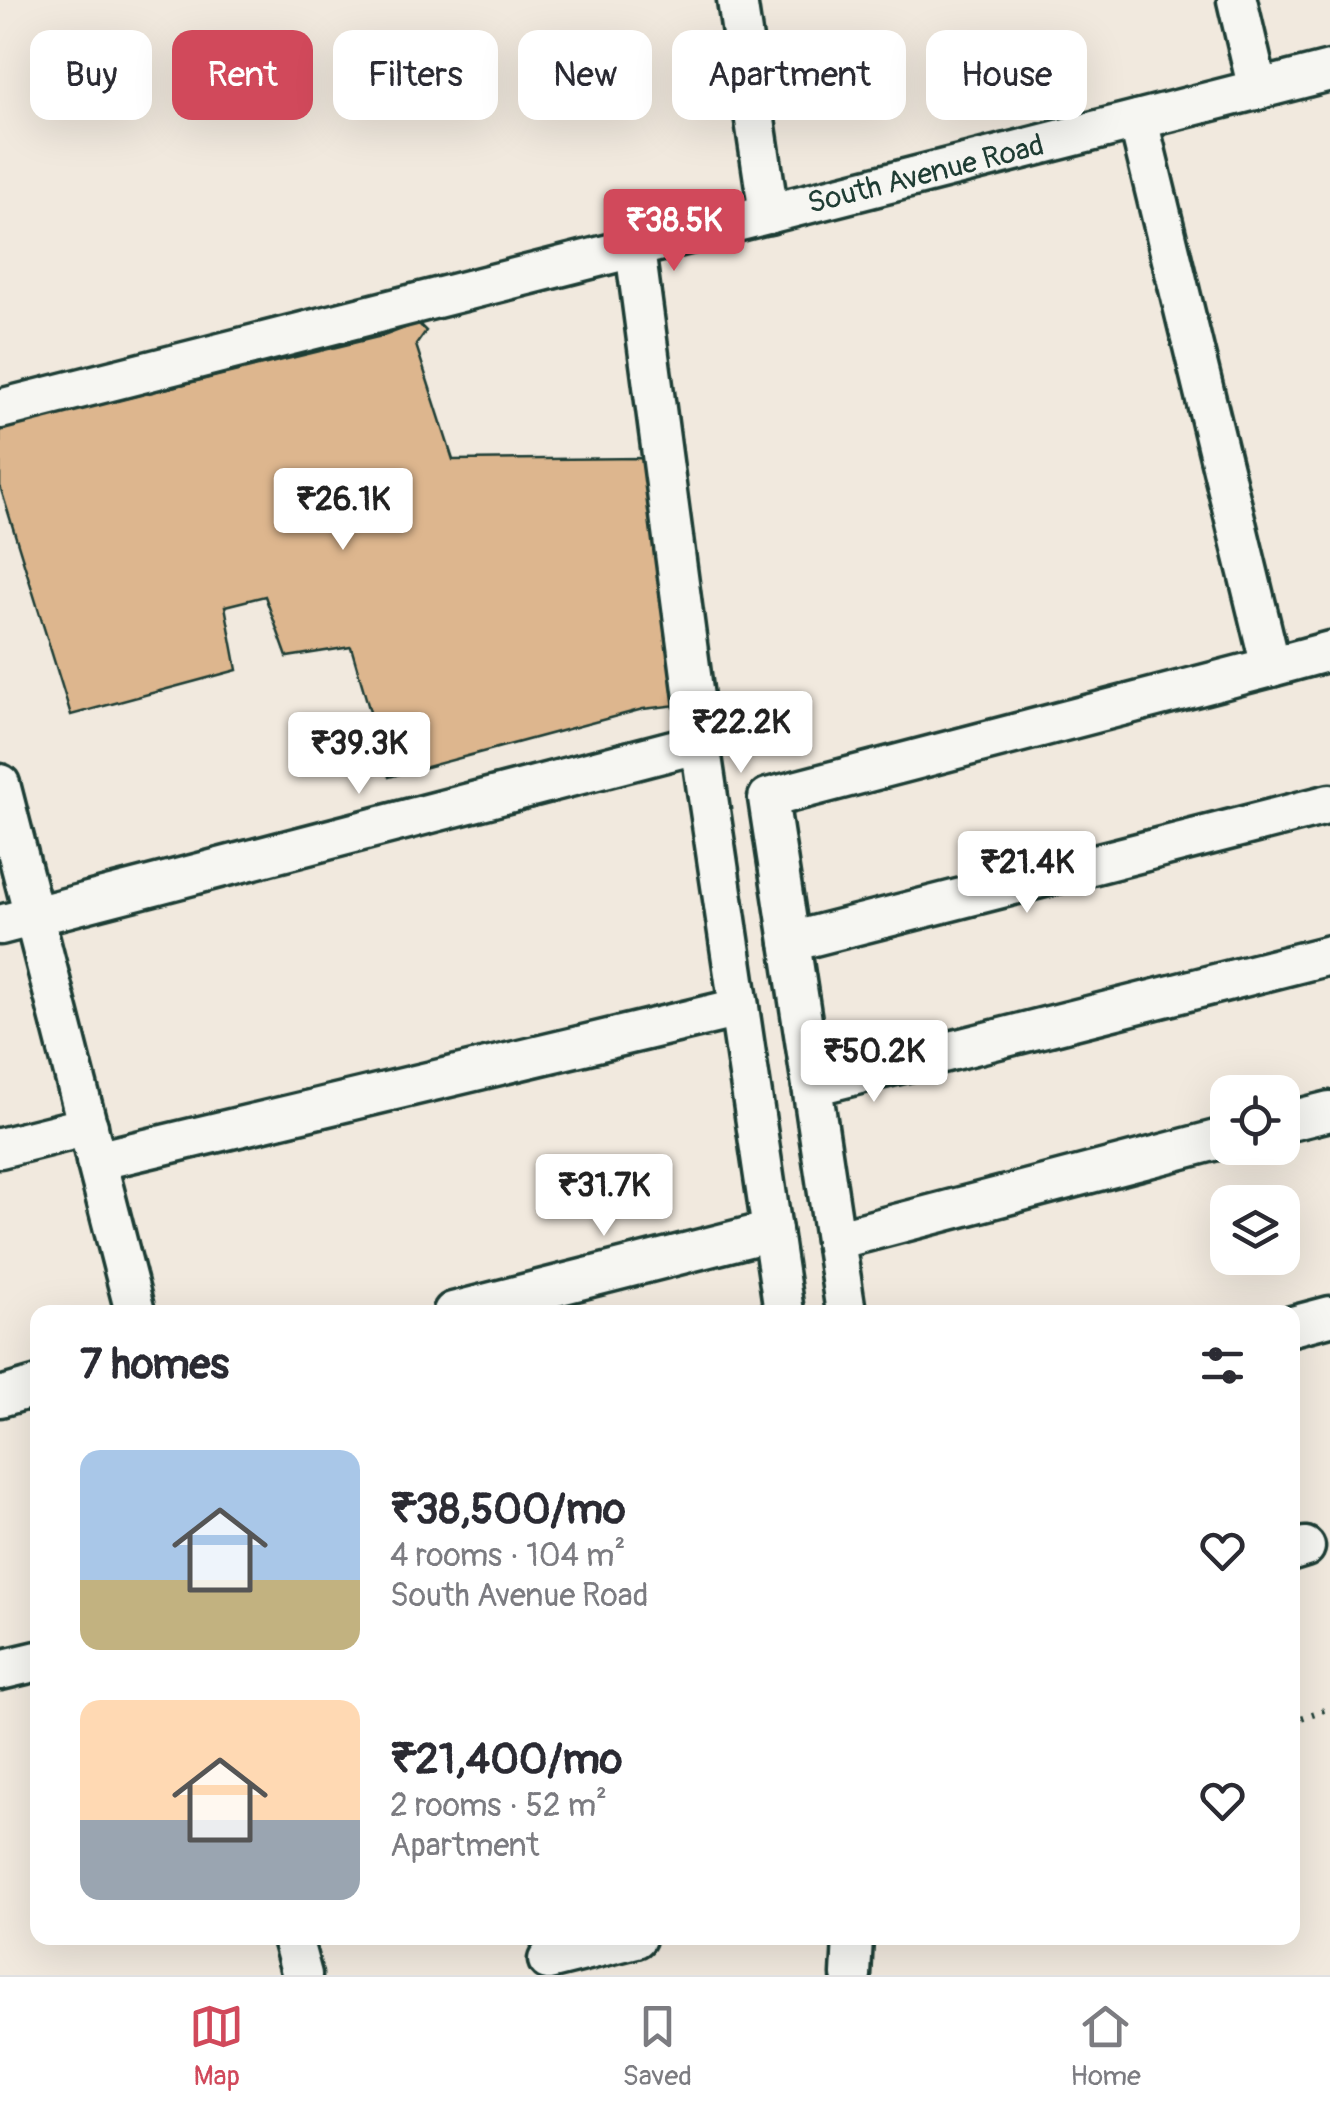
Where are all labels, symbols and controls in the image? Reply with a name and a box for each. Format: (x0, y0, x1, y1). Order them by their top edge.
chip: Buy (30, 30, 152, 120)
chip: Rent (172, 30, 313, 120)
chip: Filters (333, 30, 498, 120)
chip: New (518, 30, 652, 120)
chip: Apartment (672, 30, 906, 120)
chip: House (926, 30, 1087, 120)
street label: South Avenue Road (804, 126, 1048, 222)
pin: ₹38.5K (593, 189, 755, 274)
text: ₹38.5K (626, 201, 722, 241)
pin: ₹26.1K (262, 468, 424, 553)
text: ₹26.1K (296, 480, 390, 520)
pin: ₹22.2K (660, 691, 822, 776)
text: ₹22.2K (691, 703, 791, 743)
pin: ₹39.3K (278, 712, 440, 797)
text: ₹39.3K (310, 724, 408, 764)
pin: ₹21.4K (946, 831, 1108, 916)
text: ₹21.4K (980, 843, 1074, 883)
pin: ₹50.2K (793, 1020, 955, 1105)
text: ₹50.2K (823, 1032, 925, 1072)
map controls (1210, 1075, 1300, 1275)
button: locate (1210, 1075, 1300, 1165)
pin: ₹31.7K (523, 1154, 685, 1239)
text: ₹31.7K (558, 1166, 650, 1206)
button: layers (1210, 1185, 1300, 1275)
icon: filters (1195, 1338, 1250, 1393)
text: 7 homes (80, 1339, 229, 1391)
text: ₹38,500/mo (390, 1484, 626, 1536)
icon: home (160, 1490, 280, 1610)
icon: heart (1195, 1523, 1250, 1578)
text: 4 rooms · 104 m² (390, 1536, 625, 1576)
text: South Avenue Road (390, 1576, 648, 1616)
text: ₹21,400/mo (390, 1734, 622, 1786)
icon: home (160, 1740, 280, 1860)
icon: heart (1195, 1773, 1250, 1828)
text: 2 rooms · 52 m² (390, 1786, 607, 1826)
text: Apartment (390, 1826, 539, 1866)
tab: Map (189, 1999, 244, 2094)
tab: Saved (622, 1999, 692, 2094)
tab: Home (1070, 1999, 1141, 2094)

